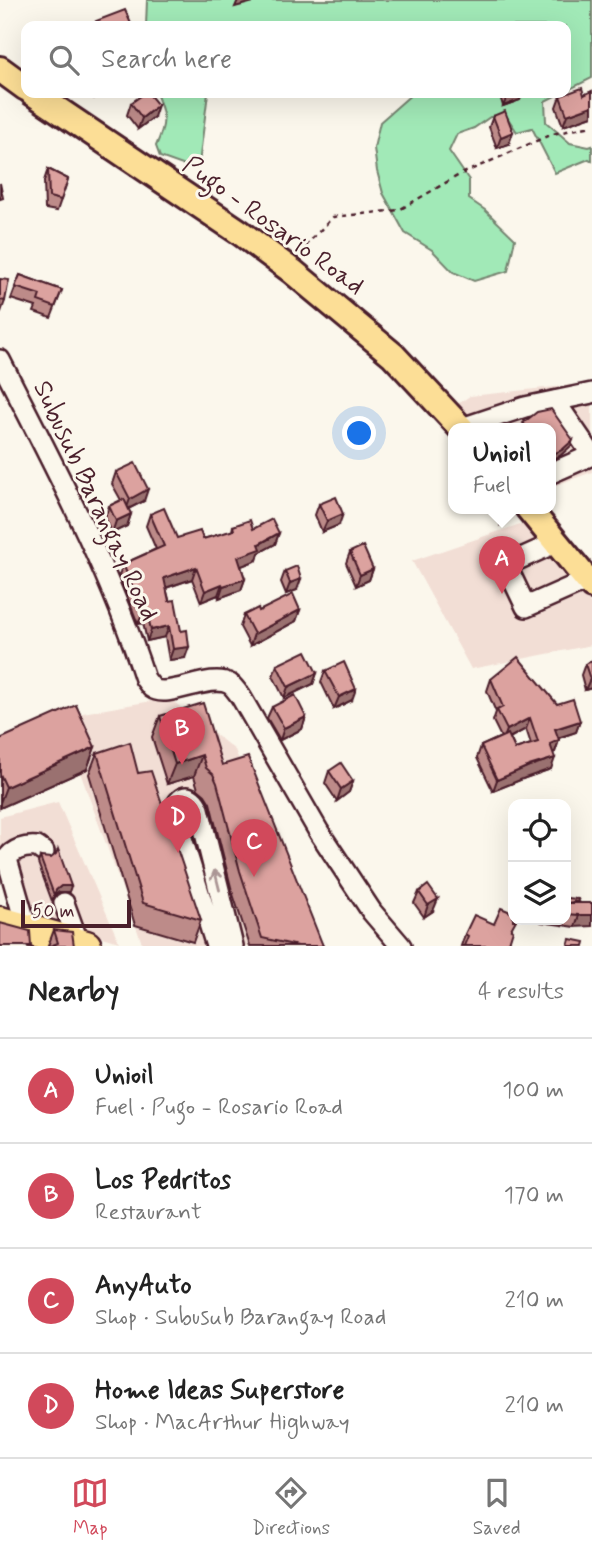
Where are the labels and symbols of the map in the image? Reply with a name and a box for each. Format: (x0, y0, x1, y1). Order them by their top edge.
street label: Pugo - Rosario Road (174, 149, 371, 306)
street label: Subusub Barangay Road (22, 375, 166, 628)
your location (342, 416, 376, 450)
pin: A (479, 536, 525, 594)
pin: B (159, 707, 205, 765)
pin: D (155, 795, 201, 853)
pin: C (231, 819, 277, 877)
one-way arrow (210, 869, 223, 892)
scale bar (21, 897, 131, 929)

